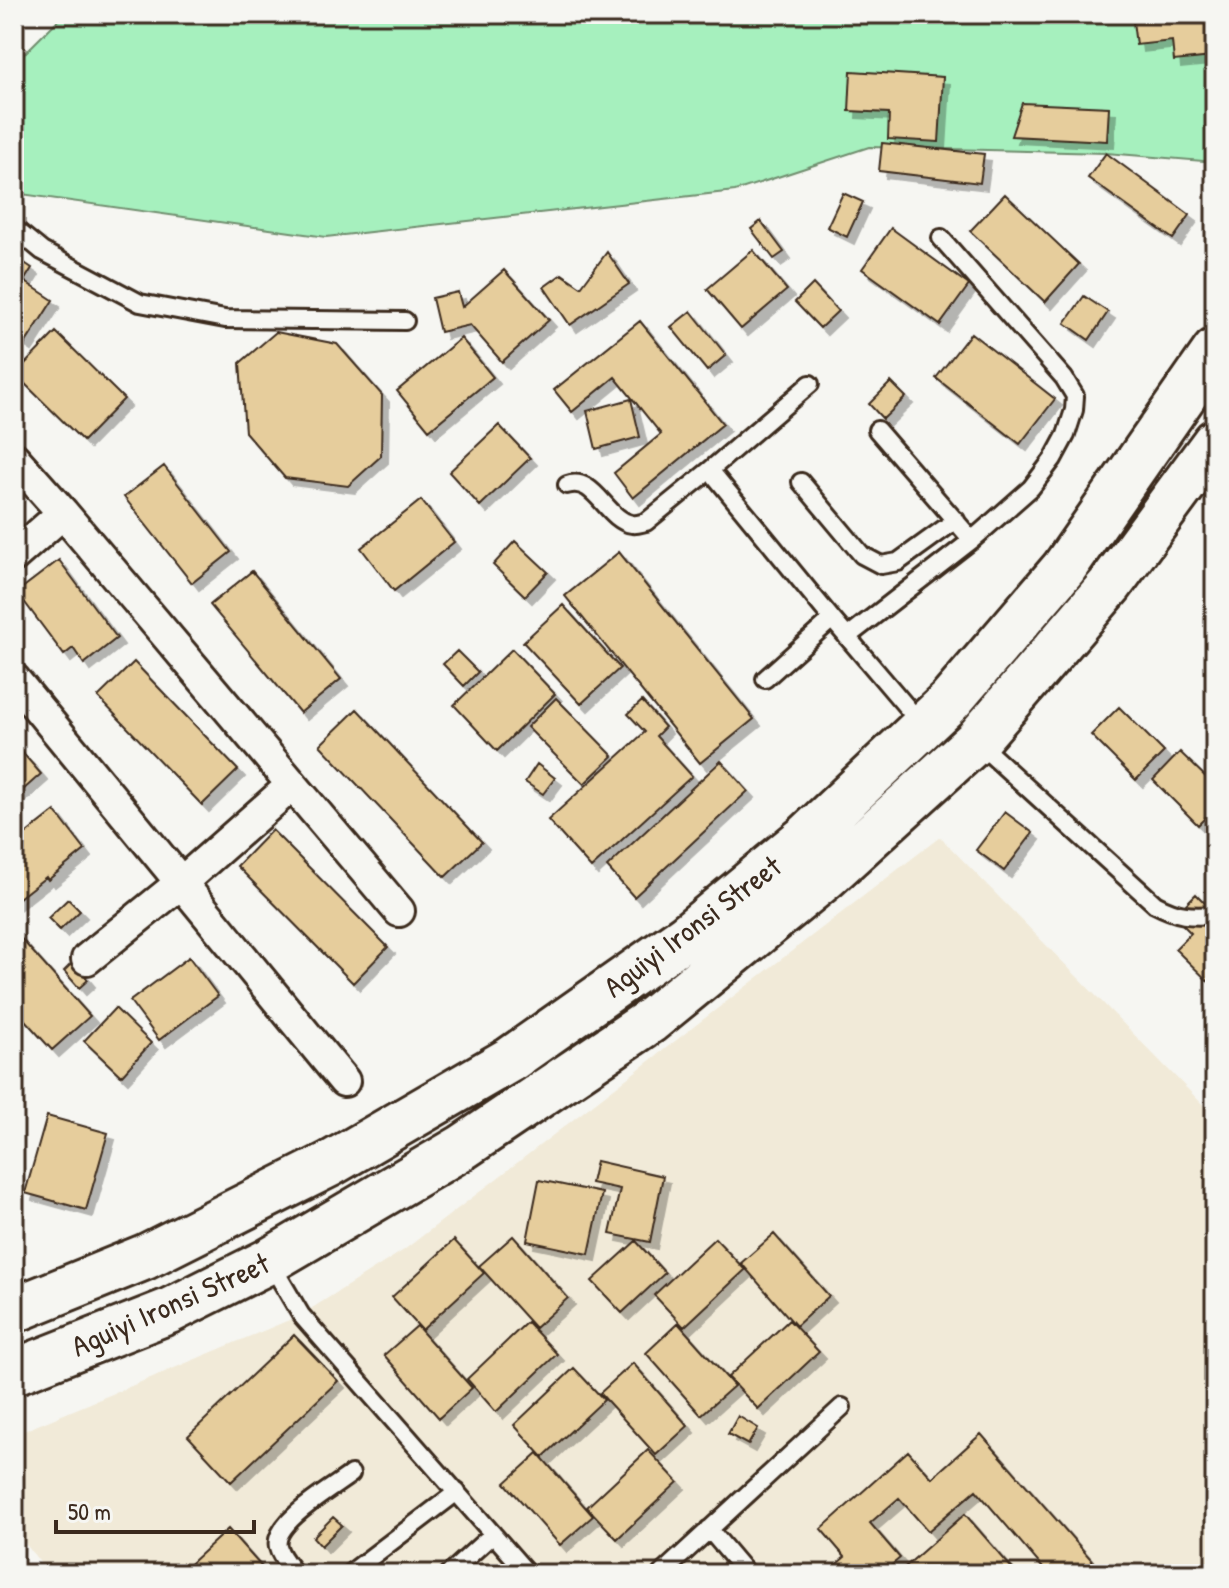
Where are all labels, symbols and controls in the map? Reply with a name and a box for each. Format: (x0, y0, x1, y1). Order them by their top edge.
street label: Aguiyi Ironsi Street (595, 846, 789, 1006)
street label: Aguiyi Ironsi Street (65, 1242, 276, 1365)
scale bar (56, 1484, 254, 1534)
text: 50 m (68, 1495, 111, 1527)

